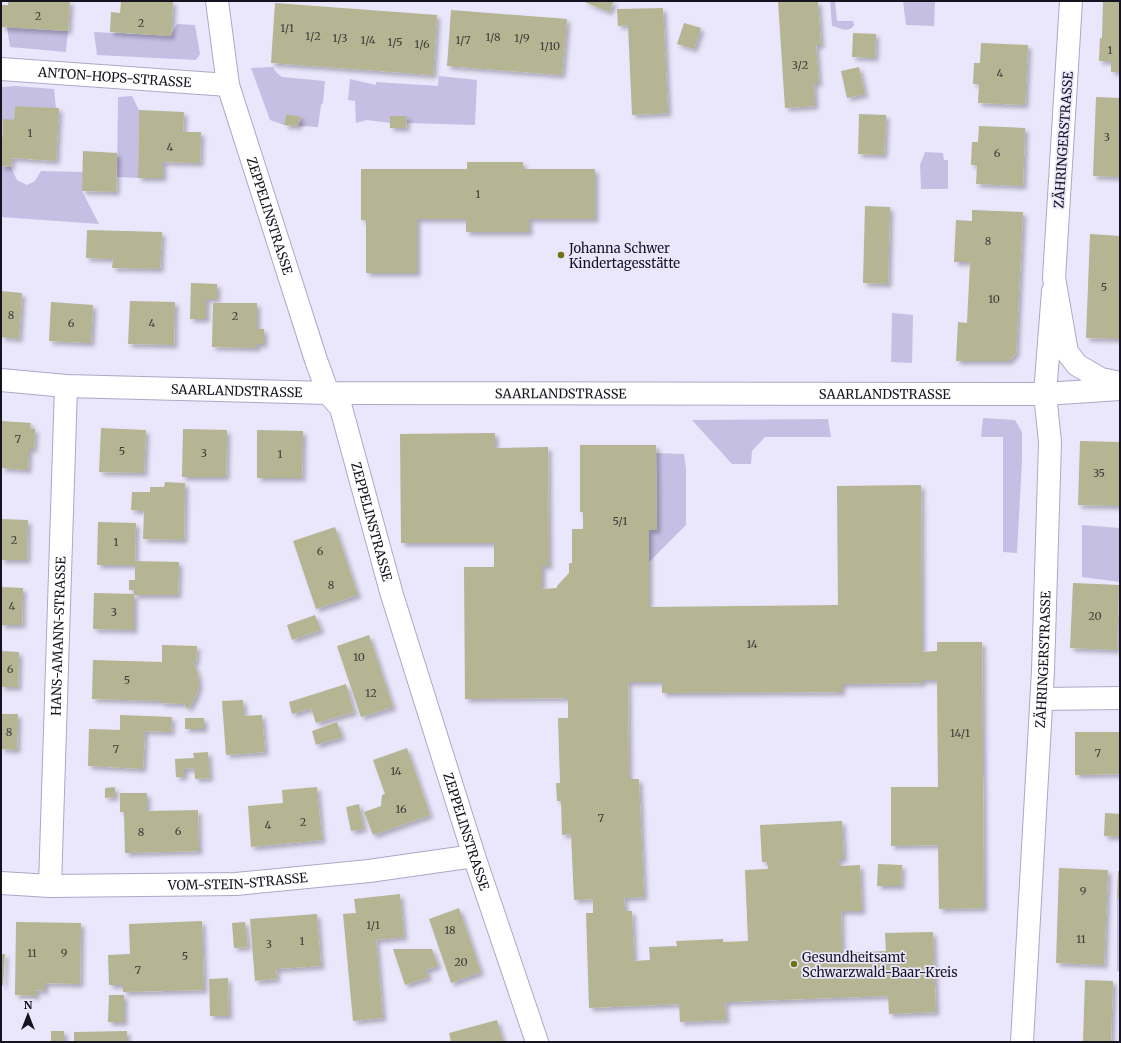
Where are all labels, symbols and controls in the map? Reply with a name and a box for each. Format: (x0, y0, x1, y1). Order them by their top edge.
house number: 2 (35, 9, 41, 23)
house number: 2 (138, 16, 144, 30)
house number: 1/1 (280, 21, 294, 35)
house number: 1/2 (305, 29, 321, 43)
house number: 1/8 (485, 30, 501, 44)
house number: 1/3 (332, 31, 348, 45)
house number: 1/9 (514, 31, 530, 45)
house number: 1/4 (360, 33, 376, 47)
house number: 1/7 (455, 33, 471, 47)
house number: 1/5 (387, 35, 403, 49)
house number: 1/6 (414, 37, 430, 51)
house number: 1/10 (540, 39, 560, 53)
house number: 1 (1108, 43, 1113, 57)
house number: 3/2 (792, 58, 808, 72)
street label: ANTON-HOPS-STRASSE (37, 64, 193, 91)
house number: 4 (997, 66, 1004, 80)
street label: ZÄHRINGERSTRASSE (1050, 70, 1077, 209)
house number: 1 (28, 126, 33, 140)
house number: 3 (1104, 130, 1110, 144)
house number: 4 (167, 140, 174, 154)
house number: 6 (994, 146, 1001, 160)
street label: ZEPPELINSTRASSE (243, 155, 296, 278)
house number: 1 (476, 187, 481, 201)
house number: 8 (985, 234, 992, 248)
place label: Johanna Schwer Kindertagesstätte (568, 240, 680, 272)
marker: Johanna Schwer Kindertagesstätte (556, 250, 566, 260)
house number: 5 (1101, 280, 1107, 294)
house number: 10 (988, 292, 1000, 306)
house number: 8 (8, 308, 15, 322)
house number: 2 (232, 309, 238, 323)
house number: 6 (68, 316, 75, 330)
house number: 4 (149, 316, 156, 330)
street label: SAARLANDSTRASSE (171, 381, 303, 401)
street label: SAARLANDSTRASSE (495, 385, 627, 402)
street label: SAARLANDSTRASSE (819, 386, 951, 403)
house number: 7 (15, 432, 21, 446)
house number: 5 (119, 444, 125, 458)
house number: 3 (201, 446, 207, 460)
house number: 1 (278, 447, 283, 461)
street label: ZEPPELINSTRASSE (347, 460, 396, 584)
house number: 35 (1093, 466, 1105, 480)
house number: 5/1 (613, 514, 627, 528)
house number: 2 (11, 533, 17, 547)
house number: 1 (114, 535, 119, 549)
house number: 6 (317, 544, 324, 558)
street label: HANS-AMANN-STRASSE (47, 555, 70, 716)
house number: 8 (328, 578, 335, 592)
street label: ZÄHRINGERSTRASSE (1032, 590, 1054, 729)
house number: 4 (9, 599, 16, 613)
house number: 3 (111, 605, 117, 619)
house number: 20 (1088, 609, 1102, 623)
house number: 14 (746, 637, 758, 651)
house number: 10 (353, 650, 365, 664)
house number: 6 (7, 662, 14, 676)
house number: 5 (124, 673, 130, 687)
house number: 12 (365, 686, 377, 700)
house number: 8 (6, 725, 13, 739)
house number: 14/1 (950, 726, 970, 740)
house number: 7 (113, 742, 119, 756)
house number: 7 (1095, 746, 1101, 760)
house number: 14 (390, 764, 402, 778)
street label: ZEPPELINSTRASSE (439, 770, 493, 893)
house number: 16 (395, 802, 407, 816)
house number: 7 (598, 811, 604, 825)
house number: 2 (300, 815, 306, 829)
house number: 4 (265, 818, 272, 832)
house number: 6 (175, 824, 182, 838)
house number: 8 (138, 825, 145, 839)
street label: VOM-STEIN-STRASSE (167, 869, 309, 894)
house number: 9 (1080, 884, 1087, 898)
house number: 1/1 (366, 918, 380, 932)
house number: 18 (444, 923, 456, 937)
house number: 11 (1076, 932, 1086, 946)
house number: 1 (300, 934, 305, 948)
house number: 3 (266, 937, 272, 951)
house number: 11 (27, 946, 37, 960)
house number: 9 (61, 946, 68, 960)
house number: 5 (182, 949, 188, 963)
place label: Gesundheitsamt Schwarzwald-Baar-Kreis (802, 949, 958, 981)
house number: 20 (454, 955, 468, 969)
marker: Gesundheitsamt Schwarzwald-Baar-Kreis (789, 959, 799, 969)
house number: 7 (135, 963, 141, 977)
north arrow (8, 995, 48, 1035)
text: N (24, 998, 33, 1012)

